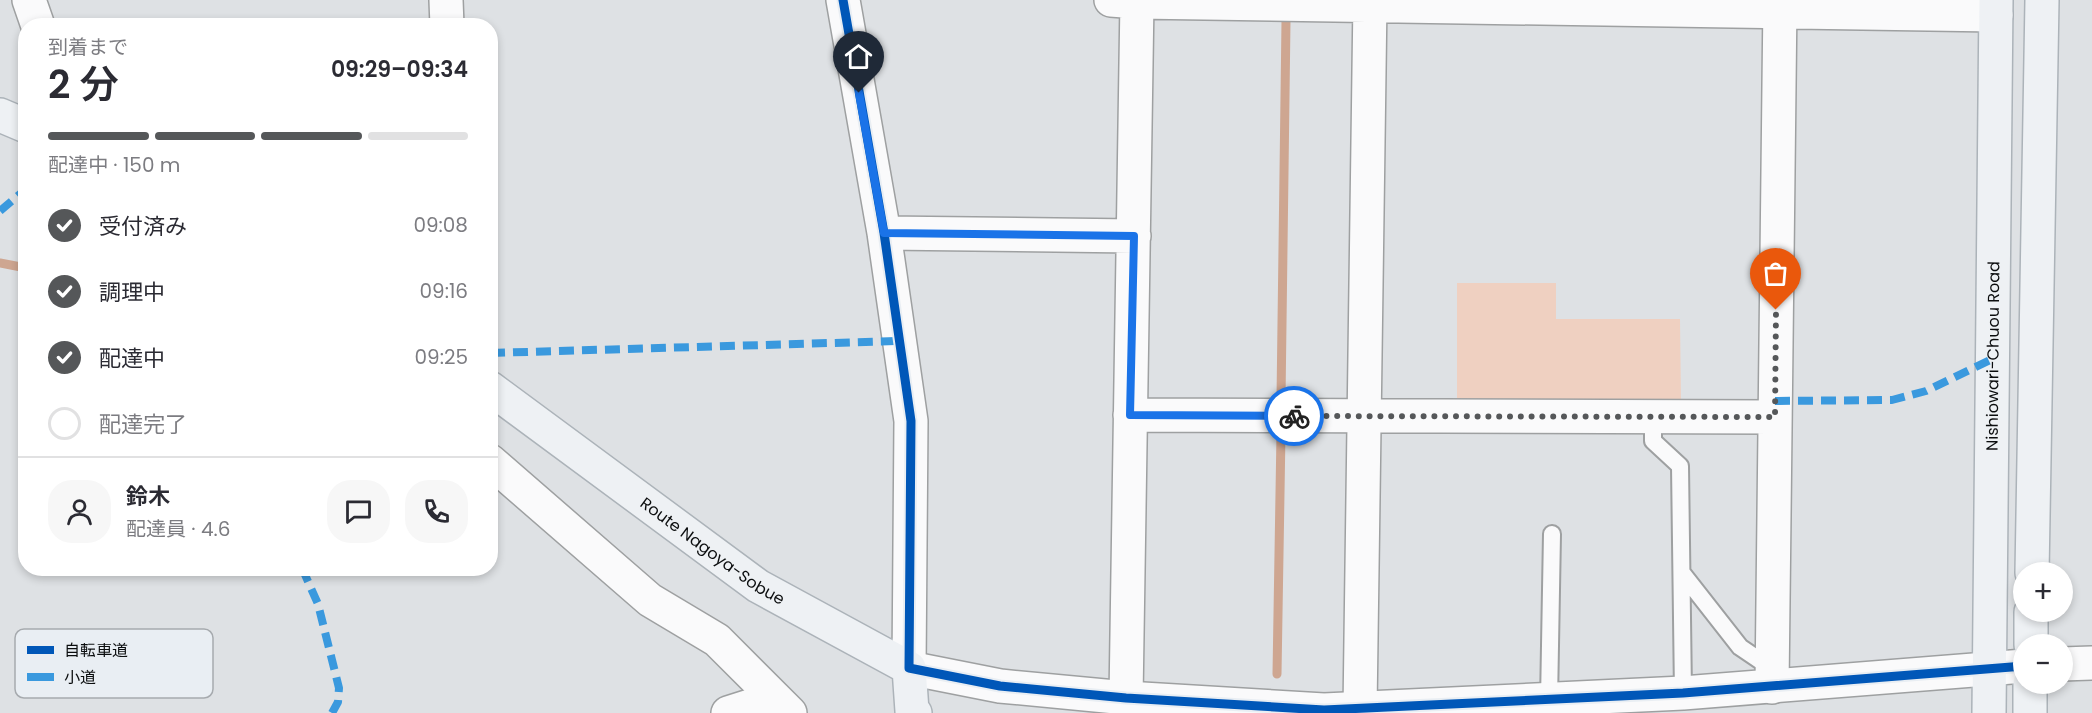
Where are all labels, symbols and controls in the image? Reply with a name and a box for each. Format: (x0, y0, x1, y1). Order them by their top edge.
pin (833, 31, 884, 93)
text: 到着まで (48, 33, 128, 61)
icon: home (842, 40, 875, 73)
text: 09:29–09:34 (331, 54, 468, 85)
text: 2 分 (48, 57, 119, 112)
text: 配達中 · 150 m (48, 151, 180, 179)
icon: check (48, 209, 81, 242)
text: 受付済み (99, 211, 187, 242)
text: 09:08 (413, 211, 468, 239)
pin (1750, 248, 1801, 310)
icon: bag (1759, 257, 1792, 290)
street label: Nishiowari-Chuou Road (1981, 261, 2005, 451)
icon: check (48, 275, 81, 308)
text: 調理中 (99, 277, 165, 308)
text: 09:16 (419, 277, 468, 305)
icon: check (48, 341, 81, 374)
text: 配達中 (99, 343, 165, 374)
text: 09:25 (415, 343, 468, 371)
courier (1264, 386, 1324, 446)
icon: bike (1278, 400, 1311, 433)
text: 配達完了 (99, 409, 187, 440)
button: person (48, 480, 111, 543)
button: chat (327, 480, 390, 543)
button: phone (405, 480, 468, 543)
text: 鈴木 (126, 481, 170, 512)
street label: Route Nagoya-Sobue (635, 492, 789, 611)
text: 配達員 · 4.6 (126, 515, 230, 543)
map controls (2013, 562, 2073, 694)
button: + (2013, 562, 2073, 622)
legend (15, 629, 213, 698)
button: − (2013, 634, 2073, 694)
text: 自転車道 (64, 639, 128, 662)
text: 小道 (64, 666, 96, 689)

